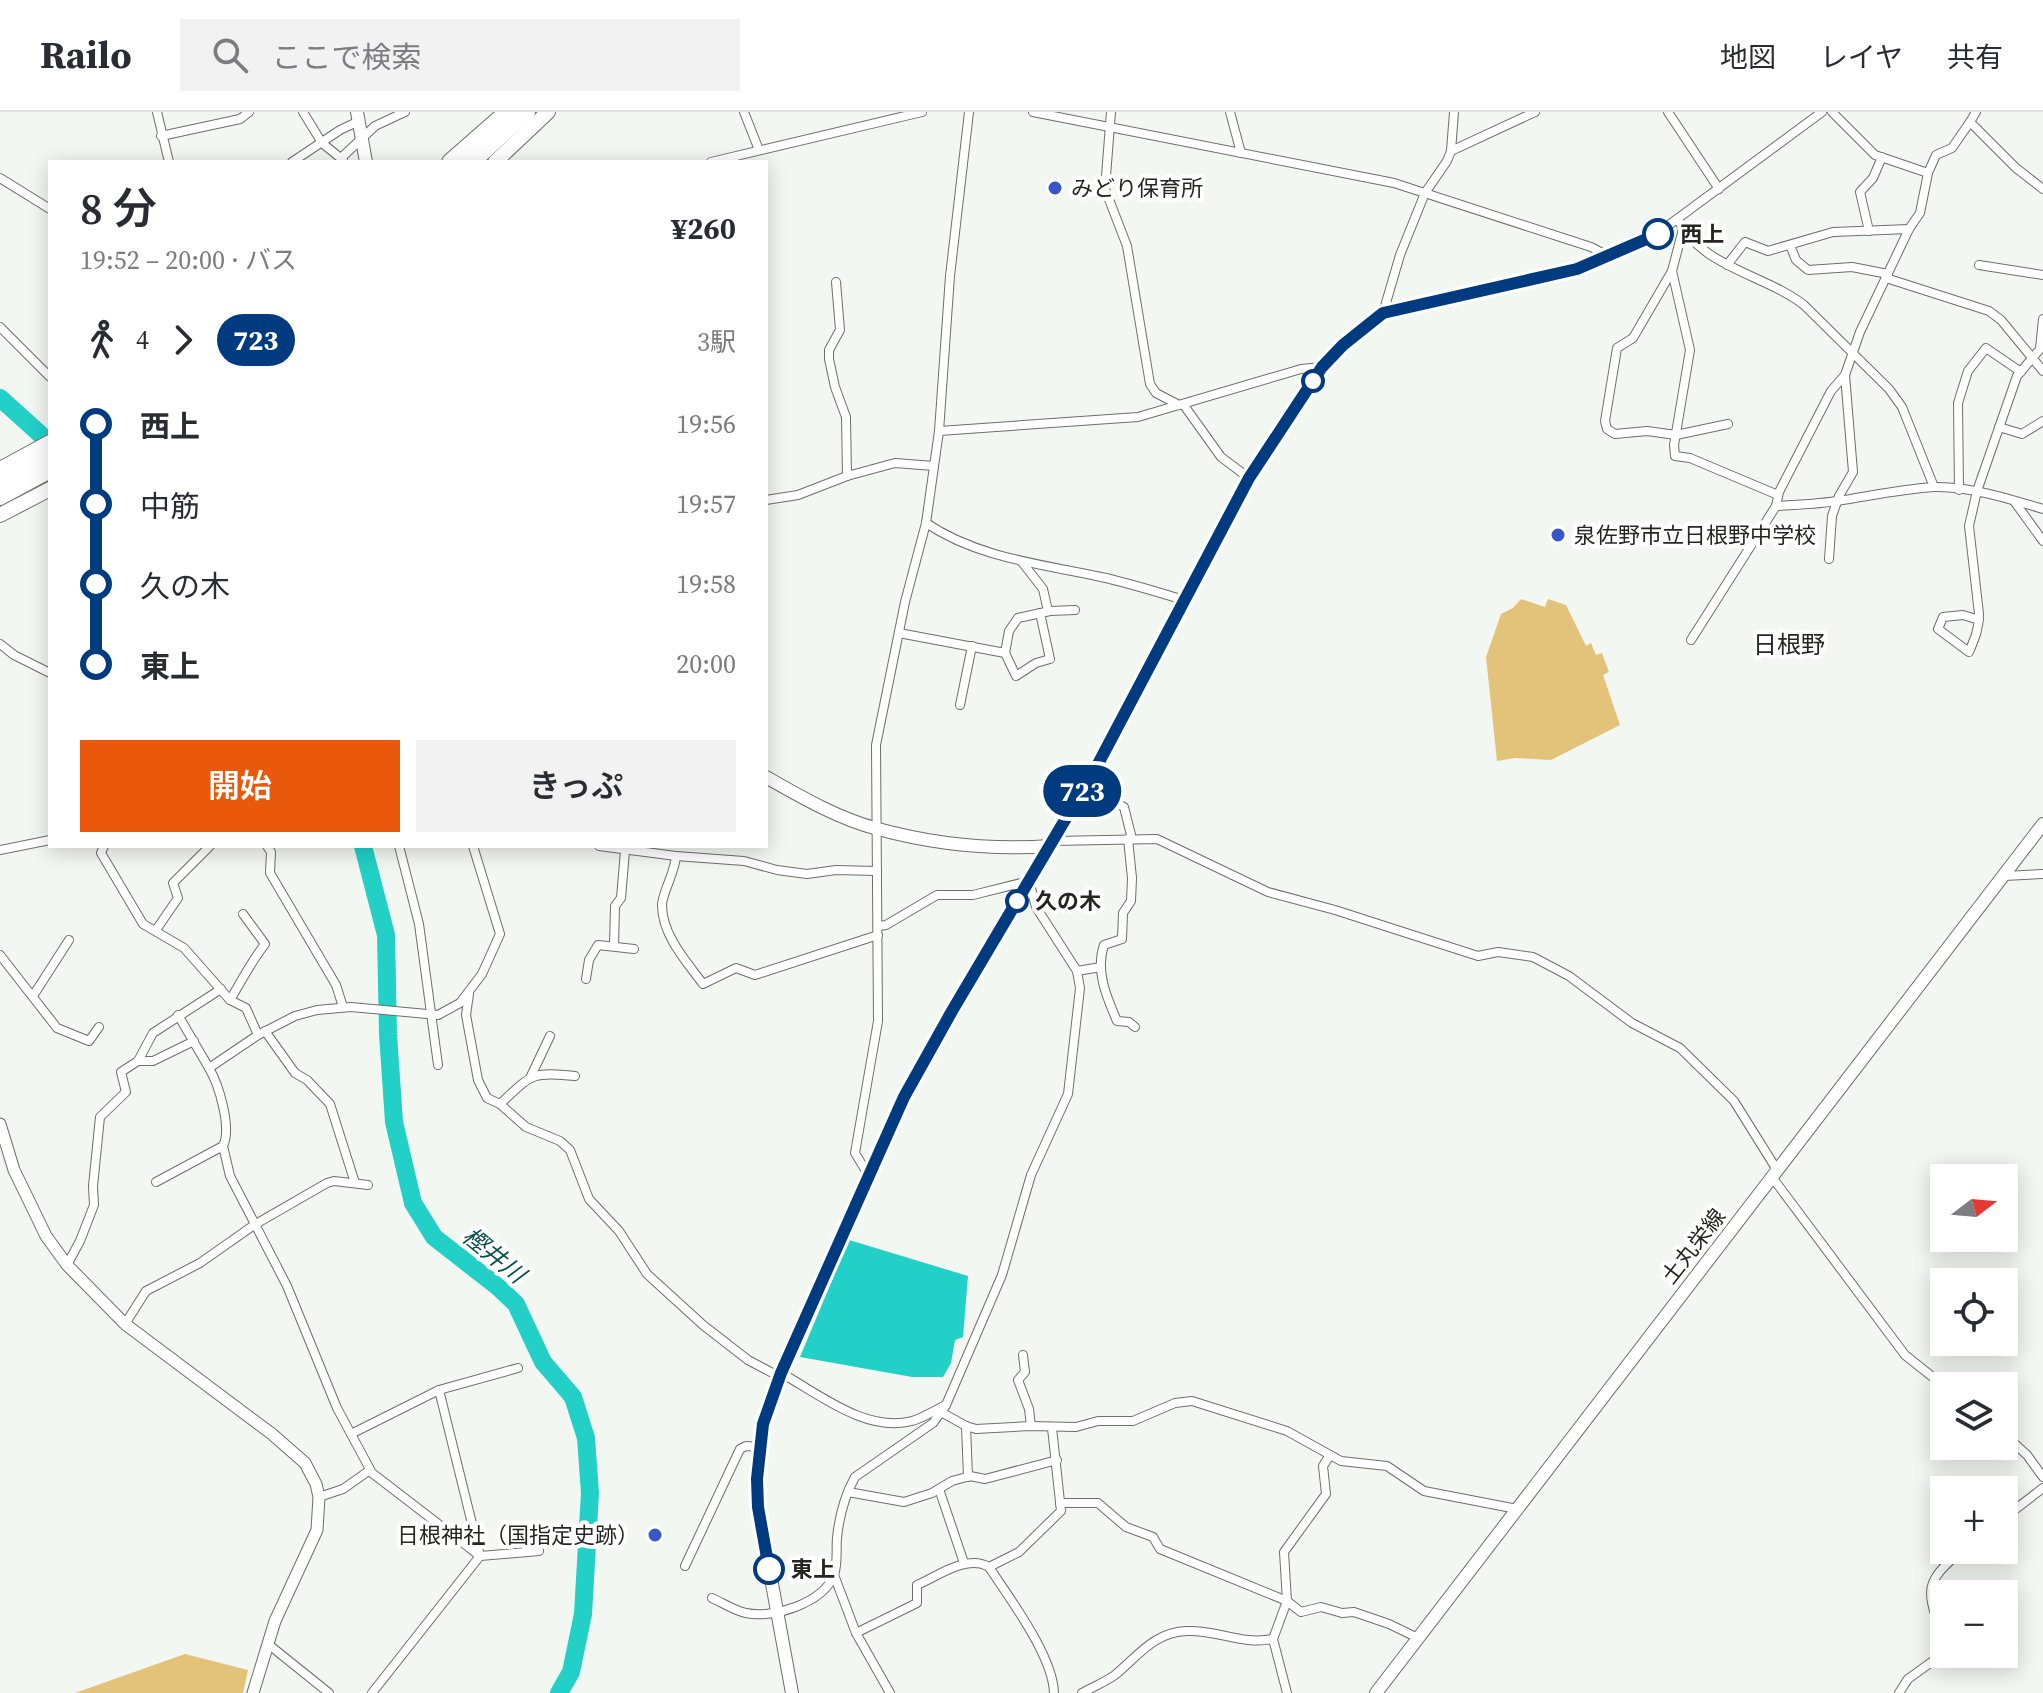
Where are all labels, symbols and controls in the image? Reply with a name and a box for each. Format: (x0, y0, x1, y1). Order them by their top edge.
search box (180, 19, 740, 91)
text: Railo (40, 29, 132, 81)
icon: search (208, 33, 252, 77)
text: ここで検索 (272, 37, 422, 78)
text: 地図 (1720, 38, 1776, 76)
text: レイヤ (1820, 38, 1903, 76)
text: 共有 (1947, 38, 2003, 76)
place label: みどり保育所 (1071, 173, 1203, 203)
text: 8 分 (80, 178, 157, 239)
marker: みどり保育所 (1046, 179, 1064, 197)
text: ¥260 (671, 208, 736, 249)
marker: 西上 (1643, 219, 1673, 249)
place label: 西上 (1680, 219, 1724, 249)
text: 19:52 – 20:00 · バス (80, 242, 297, 278)
icon: walk (80, 318, 124, 362)
icon: forward (161, 318, 205, 362)
text: 723 (233, 321, 279, 359)
text: 4 (136, 322, 149, 358)
text: 3駅 (697, 324, 736, 360)
unlabelled marker (1302, 370, 1324, 392)
text: 西上 (140, 406, 200, 447)
text: 19:56 (676, 406, 736, 442)
text: 中筋 (140, 486, 200, 527)
text: 19:57 (676, 486, 736, 522)
place label: 泉佐野市立日根野中学校 (1574, 520, 1816, 550)
marker: 泉佐野市立日根野中学校 (1549, 526, 1567, 544)
text: 久の木 (140, 566, 230, 607)
text: 19:58 (676, 566, 736, 602)
district label: 日根野 (1753, 628, 1825, 661)
text: 東上 (140, 646, 200, 687)
text: 20:00 (676, 646, 736, 682)
button: 開始 (80, 740, 400, 832)
button: きっぷ (416, 740, 736, 832)
line badge: 723 (1036, 765, 1128, 817)
text: 723 (1059, 772, 1105, 810)
place label: 久の木 (1035, 886, 1101, 916)
marker: 久の木 (1006, 890, 1028, 912)
north arrow (1930, 1164, 2018, 1252)
map controls (1930, 1164, 2018, 1668)
street label: 土丸栄線 (1654, 1202, 1732, 1290)
water label: 樫井川 (456, 1220, 535, 1292)
button: locate (1930, 1268, 2018, 1356)
button: layers (1930, 1372, 2018, 1460)
button: + (1930, 1476, 2018, 1564)
place label: 日根神社（国指定史跡） (397, 1520, 639, 1550)
marker: 日根神社（国指定史跡） (646, 1526, 664, 1544)
marker: 東上 (754, 1554, 784, 1584)
place label: 東上 (791, 1554, 835, 1584)
button: − (1930, 1580, 2018, 1668)

